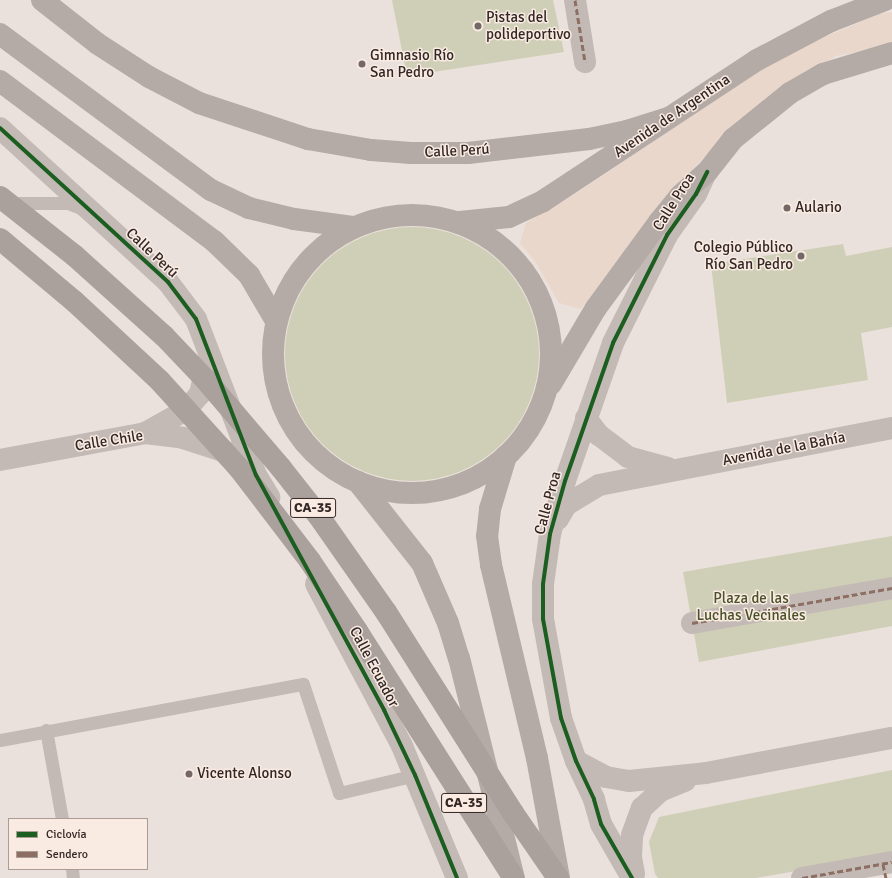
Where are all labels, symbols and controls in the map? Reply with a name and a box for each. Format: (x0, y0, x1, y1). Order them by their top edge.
place label: Pistas del polideportivo (486, 8, 571, 43)
marker: Pistas del polideportivo (473, 21, 483, 31)
place label: Gimnasio Río San Pedro (370, 46, 454, 81)
marker: Gimnasio Río San Pedro (357, 59, 367, 69)
street label: Avenida de Argentina (610, 70, 734, 162)
street label: Calle Perú (424, 140, 490, 162)
street label: Calle Proa (649, 170, 699, 234)
place label: Aulario (795, 199, 842, 217)
marker: Aulario (782, 203, 792, 213)
street label: Calle Perú (122, 224, 182, 282)
place label: Colegio Público Río San Pedro (694, 238, 793, 273)
marker: Colegio Público Río San Pedro (796, 251, 806, 261)
street label: Calle Chile (74, 427, 144, 455)
street label: Avenida de la Bahía (721, 428, 847, 470)
street label: Calle Proa (531, 469, 565, 537)
road number: CA-35 (290, 496, 336, 520)
park label: Plaza de las Luchas Vecinales (696, 589, 806, 624)
street label: Calle Ecuador (345, 624, 403, 710)
place label: Vicente Alonso (197, 765, 292, 783)
marker: Vicente Alonso (184, 769, 194, 779)
road number: CA-35 (441, 791, 487, 815)
legend (8, 818, 148, 870)
text: Ciclovía (46, 827, 87, 842)
text: Sendero (46, 847, 88, 862)

